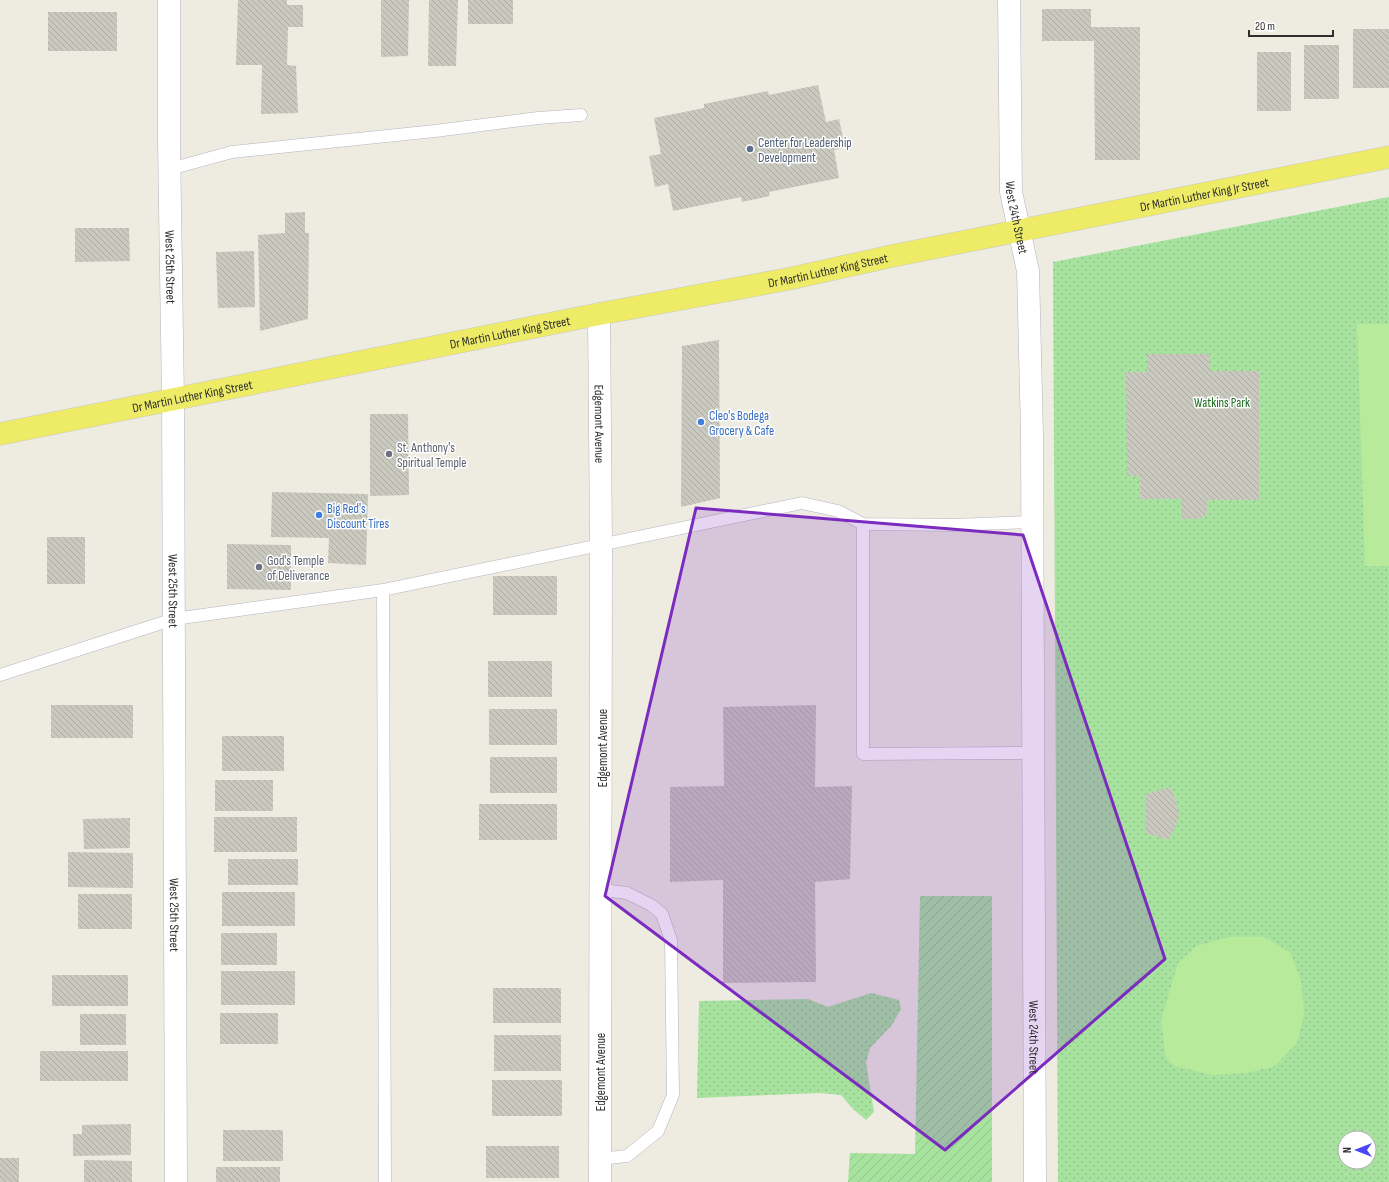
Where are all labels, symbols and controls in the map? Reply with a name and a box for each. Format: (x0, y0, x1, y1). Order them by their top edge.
scale bar (1249, 12, 1333, 38)
text: 20 m (1255, 19, 1275, 34)
place label: Center for Leadership Development (758, 135, 852, 166)
marker: Center for Leadership Development (745, 144, 755, 154)
street label: Dr Martin Luther King Jr Street (1139, 174, 1270, 215)
street label: West 24th Street (1002, 181, 1031, 256)
street label: West 25th Street (161, 230, 179, 304)
street label: Dr Martin Luther King Street (767, 250, 890, 292)
street label: Dr Martin Luther King Street (448, 313, 572, 353)
street label: Dr Martin Luther King Street (131, 377, 254, 416)
street label: Edgemont Avenue (591, 385, 607, 463)
park label: Watkins Park (1194, 395, 1250, 411)
place label: Cleo's Bodega Grocery & Cafe (709, 408, 774, 439)
marker: Cleo's Bodega Grocery & Cafe (696, 417, 706, 427)
place label: St. Anthony's Spiritual Temple (397, 440, 466, 471)
marker: St. Anthony's Spiritual Temple (384, 449, 394, 459)
place label: Big Red's Discount Tires (327, 501, 390, 532)
marker: Big Red's Discount Tires (314, 510, 324, 520)
place label: God's Temple of Deliverance (267, 553, 330, 584)
street label: West 25th Street (165, 554, 181, 628)
marker: God's Temple of Deliverance (254, 562, 264, 572)
street label: Edgemont Avenue (595, 709, 611, 787)
street label: West 25th Street (166, 878, 182, 952)
street label: West 24th Street (1025, 1000, 1042, 1074)
street label: Edgemont Avenue (593, 1033, 609, 1111)
north arrow (1337, 1130, 1377, 1170)
text: N (1341, 1147, 1354, 1153)

